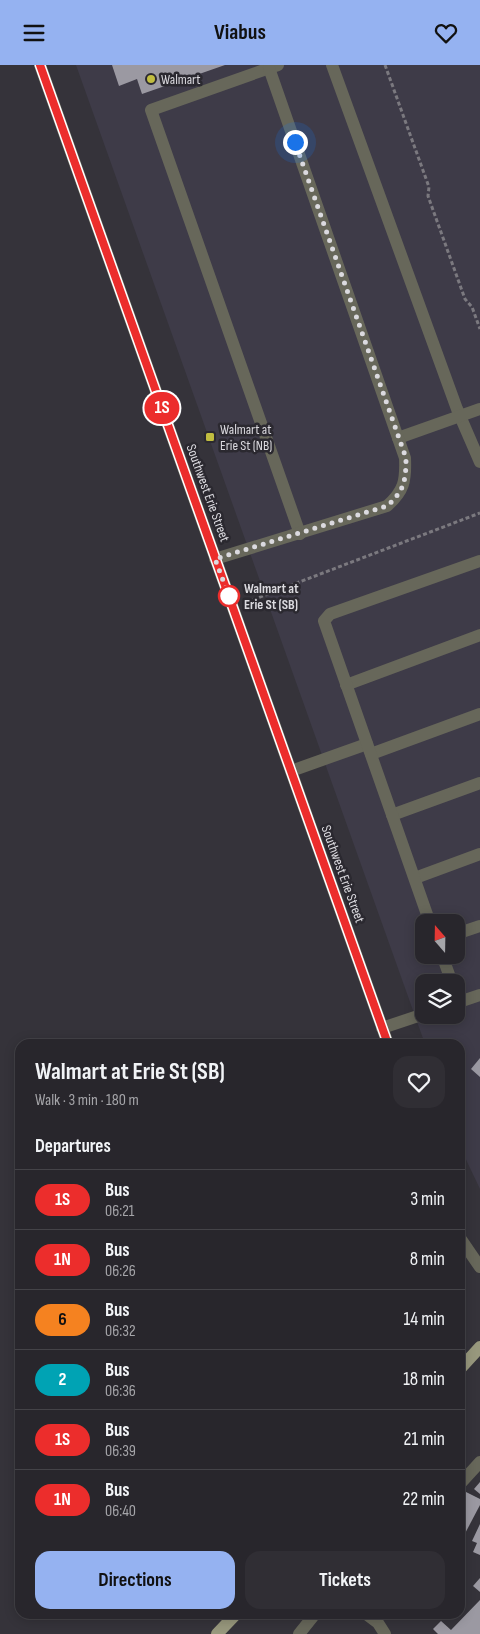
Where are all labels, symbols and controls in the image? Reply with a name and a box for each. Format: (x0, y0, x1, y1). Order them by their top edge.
icon: menu (20, 19, 48, 47)
text: Viabus (214, 19, 266, 46)
icon: heart (432, 19, 460, 47)
place label: Walmart (161, 71, 201, 88)
marker: Walmart (145, 73, 157, 85)
your location (283, 130, 308, 155)
line badge: 1S (140, 392, 184, 424)
text: 1S (154, 397, 170, 418)
place label: Walmart at Erie St (NB) (220, 421, 272, 454)
marker: Walmart at Erie St (NB) (204, 431, 216, 443)
street label: Southwest Erie Street (182, 442, 234, 544)
place label: Walmart at Erie St (SB) (244, 580, 299, 613)
marker: Walmart at Erie St (SB) (218, 585, 240, 607)
street label: Southwest Erie Street (317, 823, 369, 925)
north arrow (415, 914, 465, 964)
map controls (415, 914, 465, 1024)
button: layers (415, 974, 465, 1024)
button: heart (393, 1056, 445, 1108)
text: Walmart at Erie St (SB) (35, 1057, 225, 1086)
text: Walk · 3 min · 180 m (35, 1091, 139, 1110)
text: Departures (35, 1135, 111, 1158)
text: Bus (105, 1179, 130, 1202)
text: 3 min (410, 1188, 445, 1211)
text: 1S (55, 1189, 70, 1210)
text: 06:21 (105, 1202, 134, 1221)
text: Bus (105, 1239, 130, 1262)
text: 8 min (410, 1248, 445, 1271)
text: 1N (54, 1249, 71, 1270)
text: 06:26 (105, 1262, 136, 1281)
text: Bus (105, 1299, 130, 1322)
text: 14 min (404, 1308, 445, 1331)
text: 6 (58, 1309, 67, 1330)
text: 06:32 (105, 1322, 135, 1341)
text: Bus (105, 1359, 130, 1382)
text: 18 min (403, 1368, 445, 1391)
text: 2 (59, 1369, 66, 1390)
text: 06:36 (105, 1382, 136, 1401)
text: Bus (105, 1419, 130, 1442)
text: 21 min (404, 1428, 445, 1451)
text: 1S (55, 1429, 70, 1450)
text: 06:39 (105, 1442, 136, 1461)
text: Bus (105, 1479, 130, 1502)
text: 22 min (402, 1488, 445, 1511)
text: 1N (54, 1489, 71, 1510)
text: 06:40 (105, 1502, 136, 1521)
button: Directions (35, 1551, 235, 1609)
button: Tickets (245, 1551, 445, 1609)

